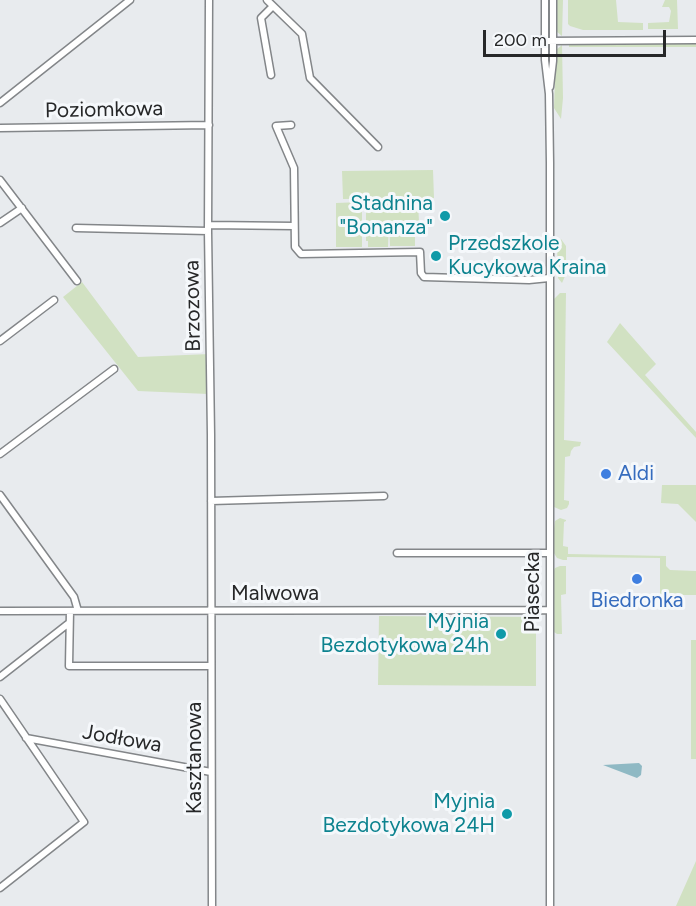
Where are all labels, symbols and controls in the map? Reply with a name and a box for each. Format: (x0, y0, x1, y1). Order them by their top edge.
scale bar (486, 18, 669, 56)
text: 200 m (494, 29, 547, 51)
street label: Poziomkowa (45, 96, 163, 124)
place label: Stadnina "Bonanza" (339, 191, 433, 241)
marker: Stadnina "Bonanza" (438, 209, 452, 223)
place label: Przedszkole Kucykowa Kraina (448, 231, 606, 281)
marker: Przedszkole Kucykowa Kraina (429, 249, 443, 263)
street label: Brzozowa (180, 260, 206, 352)
place label: Aldi (618, 461, 654, 487)
marker: Aldi (599, 467, 613, 481)
street label: Piasecka (520, 551, 546, 633)
marker: Biedronka (630, 572, 644, 586)
street label: Malwowa (231, 581, 319, 607)
place label: Biedronka (590, 588, 684, 614)
place label: Myjnia Bezdotykowa 24h (320, 609, 489, 659)
marker: Myjnia Bezdotykowa 24h (494, 627, 508, 641)
street label: Kasztanowa (182, 702, 208, 814)
street label: Jodłowa (80, 720, 164, 758)
place label: Myjnia Bezdotykowa 24H (322, 789, 495, 839)
marker: Myjnia Bezdotykowa 24H (500, 807, 514, 821)

